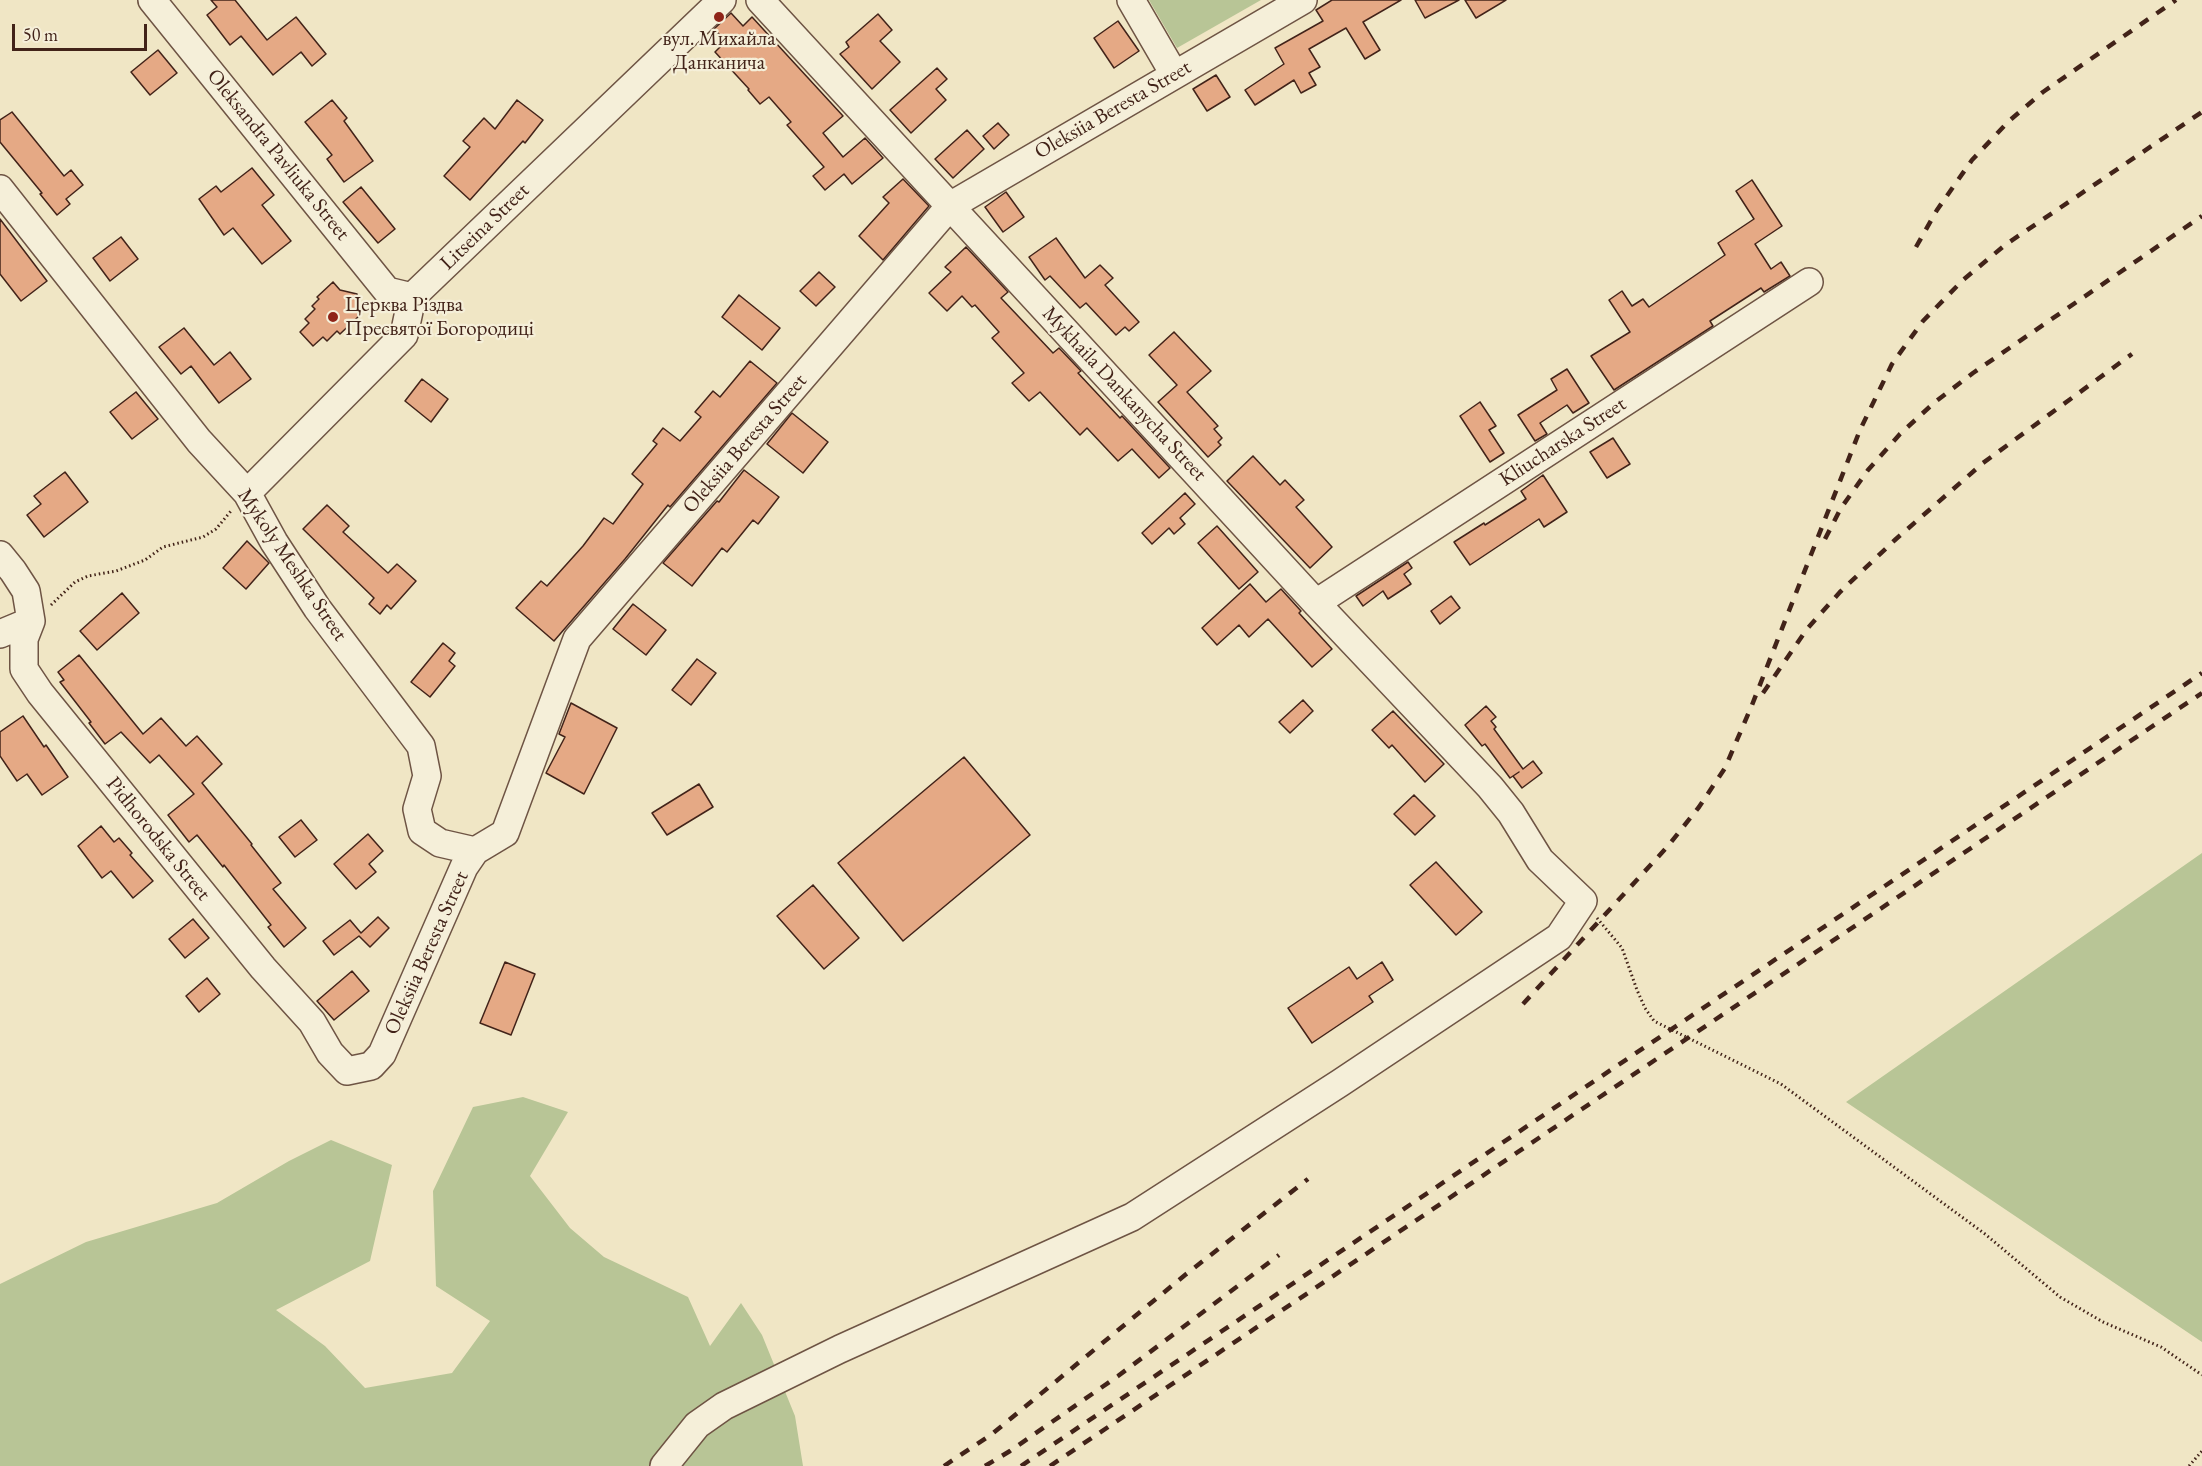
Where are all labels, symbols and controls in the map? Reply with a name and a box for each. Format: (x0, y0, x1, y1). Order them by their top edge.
marker: вул. Михайла Данканича (712, 10, 726, 24)
scale bar (15, 12, 150, 50)
text: 50 m (23, 23, 58, 46)
place label: вул. Михайла Данканича (662, 26, 776, 76)
street label: Oleksiia Beresta Street (1030, 55, 1196, 165)
street label: Oleksandra Pavliuka Street (201, 64, 355, 246)
street label: Litseina Street (435, 178, 535, 276)
place label: Церква Різдва Пресвятої Богородиці (345, 292, 534, 342)
street label: Mykhaila Dankanycha Street (1036, 301, 1212, 487)
marker: Церква Різдва Пресвятої Богородиці (326, 310, 340, 324)
street label: Oleksiia Beresta Street (678, 369, 812, 519)
street label: Kliucharska Street (1495, 392, 1631, 492)
street label: Mykoly Meshka Street (232, 484, 352, 646)
street label: Pidhorodska Street (100, 772, 216, 906)
street label: Oleksiia Beresta Street (380, 867, 474, 1039)

